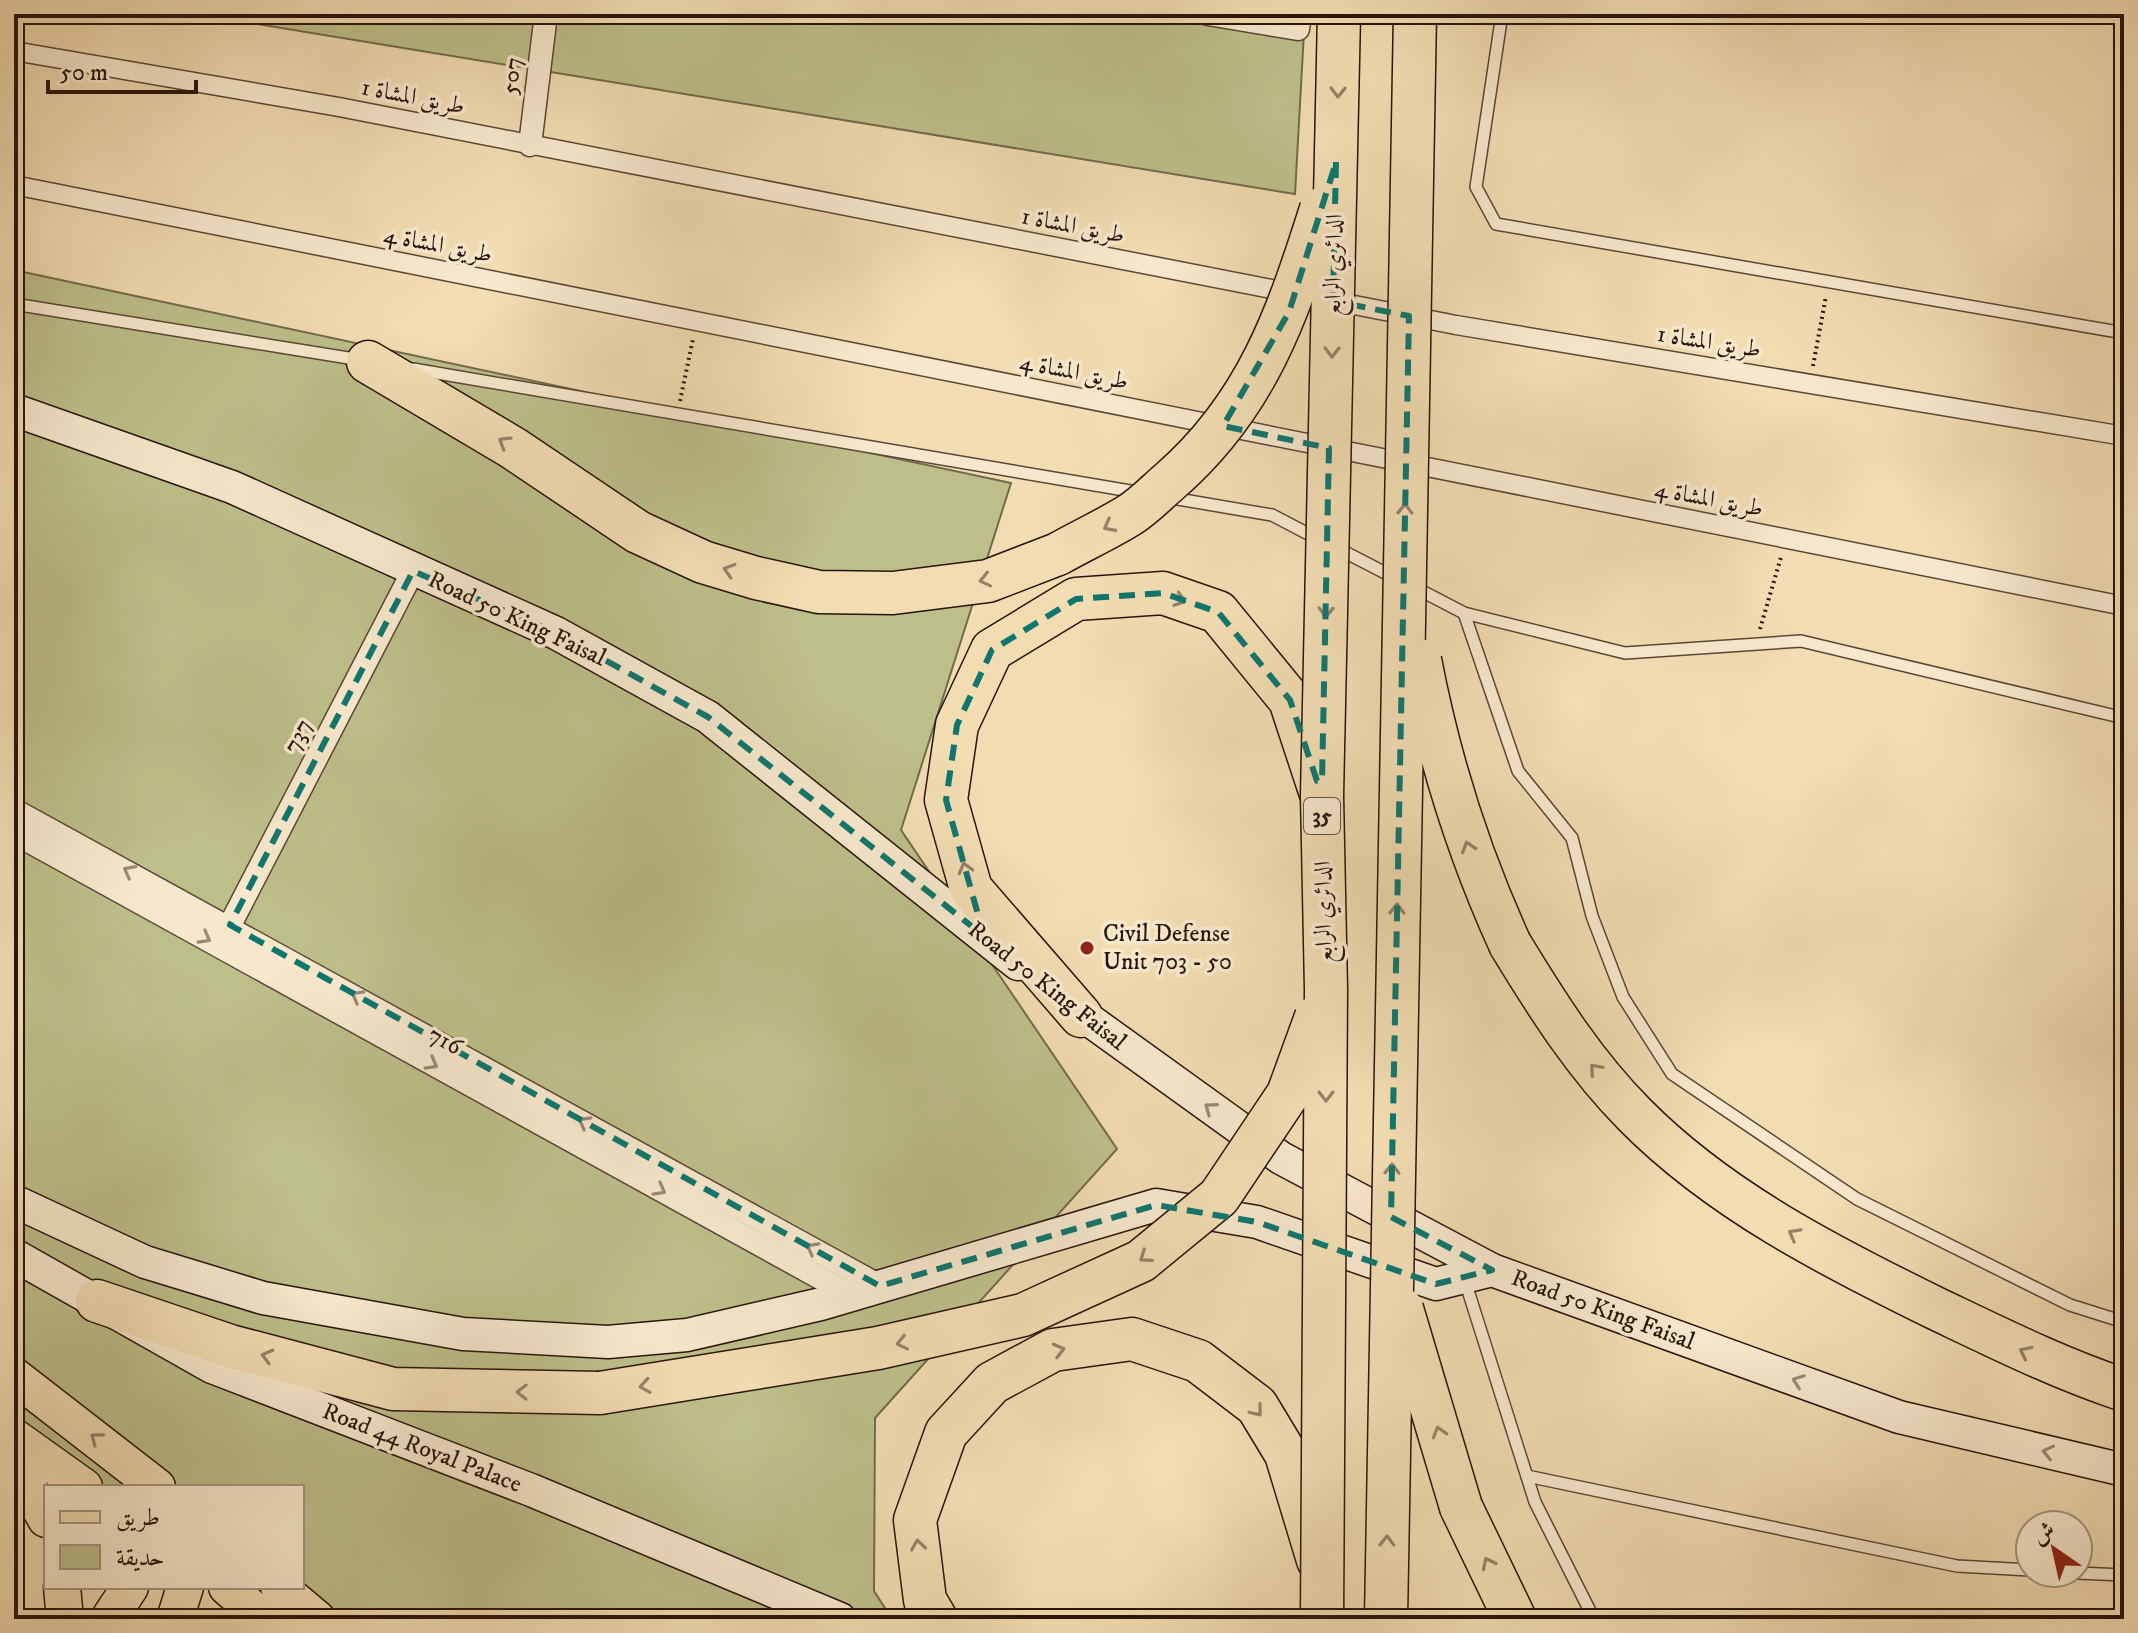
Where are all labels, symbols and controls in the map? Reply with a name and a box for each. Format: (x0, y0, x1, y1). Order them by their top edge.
scale bar (48, 44, 196, 94)
street label: 507 (495, 56, 529, 96)
text: 50 m (60, 58, 108, 88)
street label: طريق المشاة 1 (359, 72, 467, 122)
one-way arrow (1329, 86, 1346, 99)
street label: طريق المشاة 1 (1019, 201, 1127, 251)
street label: الدائري الرابع (1318, 214, 1356, 316)
street label: طريق المشاة 4 (381, 220, 495, 270)
street label: طريق المشاة 1 (1655, 319, 1763, 365)
one-way arrow (1323, 346, 1340, 359)
street label: طريق المشاة 4 (1017, 347, 1131, 397)
one-way arrow (498, 437, 513, 452)
street label: طريق المشاة 4 (1652, 474, 1766, 524)
one-way arrow (1396, 502, 1414, 515)
one-way arrow (1103, 517, 1117, 532)
one-way arrow (722, 563, 736, 579)
street label: Road 50 King Faisal (423, 565, 612, 674)
one-way arrow (978, 571, 992, 588)
one-way arrow (1173, 590, 1187, 606)
one-way arrow (1317, 606, 1334, 619)
street label: 737 (277, 714, 319, 758)
road number: 35 (1304, 798, 1340, 834)
one-way arrow (1462, 840, 1478, 854)
one-way arrow (958, 861, 974, 875)
street label: الدائري الرابع (1308, 861, 1346, 963)
one-way arrow (122, 866, 137, 881)
one-way arrow (1389, 902, 1406, 915)
street label: Road 50 King Faisal (962, 915, 1133, 1058)
place label: Civil Defense Unit 703 - 50 (1103, 919, 1232, 977)
one-way arrow (196, 928, 211, 944)
marker: Civil Defense Unit 703 - 50 (1078, 939, 1096, 957)
one-way arrow (351, 990, 366, 1006)
street label: 716 (423, 1020, 468, 1063)
one-way arrow (424, 1054, 438, 1070)
one-way arrow (1590, 1064, 1605, 1079)
one-way arrow (1317, 1090, 1335, 1103)
one-way arrow (1204, 1103, 1218, 1118)
one-way arrow (578, 1116, 593, 1132)
one-way arrow (1384, 1162, 1401, 1175)
one-way arrow (652, 1180, 666, 1195)
one-way arrow (1788, 1228, 1802, 1244)
one-way arrow (806, 1242, 820, 1258)
one-way arrow (1139, 1247, 1154, 1261)
street label: Road 50 King Faisal (1507, 1263, 1700, 1357)
one-way arrow (895, 1334, 909, 1351)
one-way arrow (1051, 1343, 1065, 1360)
one-way arrow (2019, 1346, 2034, 1362)
one-way arrow (260, 1349, 274, 1365)
one-way arrow (1792, 1374, 1806, 1391)
one-way arrow (639, 1377, 652, 1394)
one-way arrow (515, 1383, 528, 1400)
street label: Road 44 Royal Palace (318, 1396, 526, 1500)
one-way arrow (1248, 1402, 1262, 1417)
one-way arrow (1432, 1426, 1448, 1440)
one-way arrow (90, 1434, 105, 1448)
one-way arrow (2042, 1444, 2055, 1461)
legend (44, 1485, 304, 1589)
text: طريق (116, 1503, 160, 1533)
north arrow (2014, 1509, 2094, 1589)
text: ش (2027, 1516, 2060, 1551)
one-way arrow (1378, 1534, 1396, 1547)
one-way arrow (910, 1538, 927, 1551)
text: حديقة (116, 1543, 165, 1573)
one-way arrow (1482, 1557, 1498, 1571)

